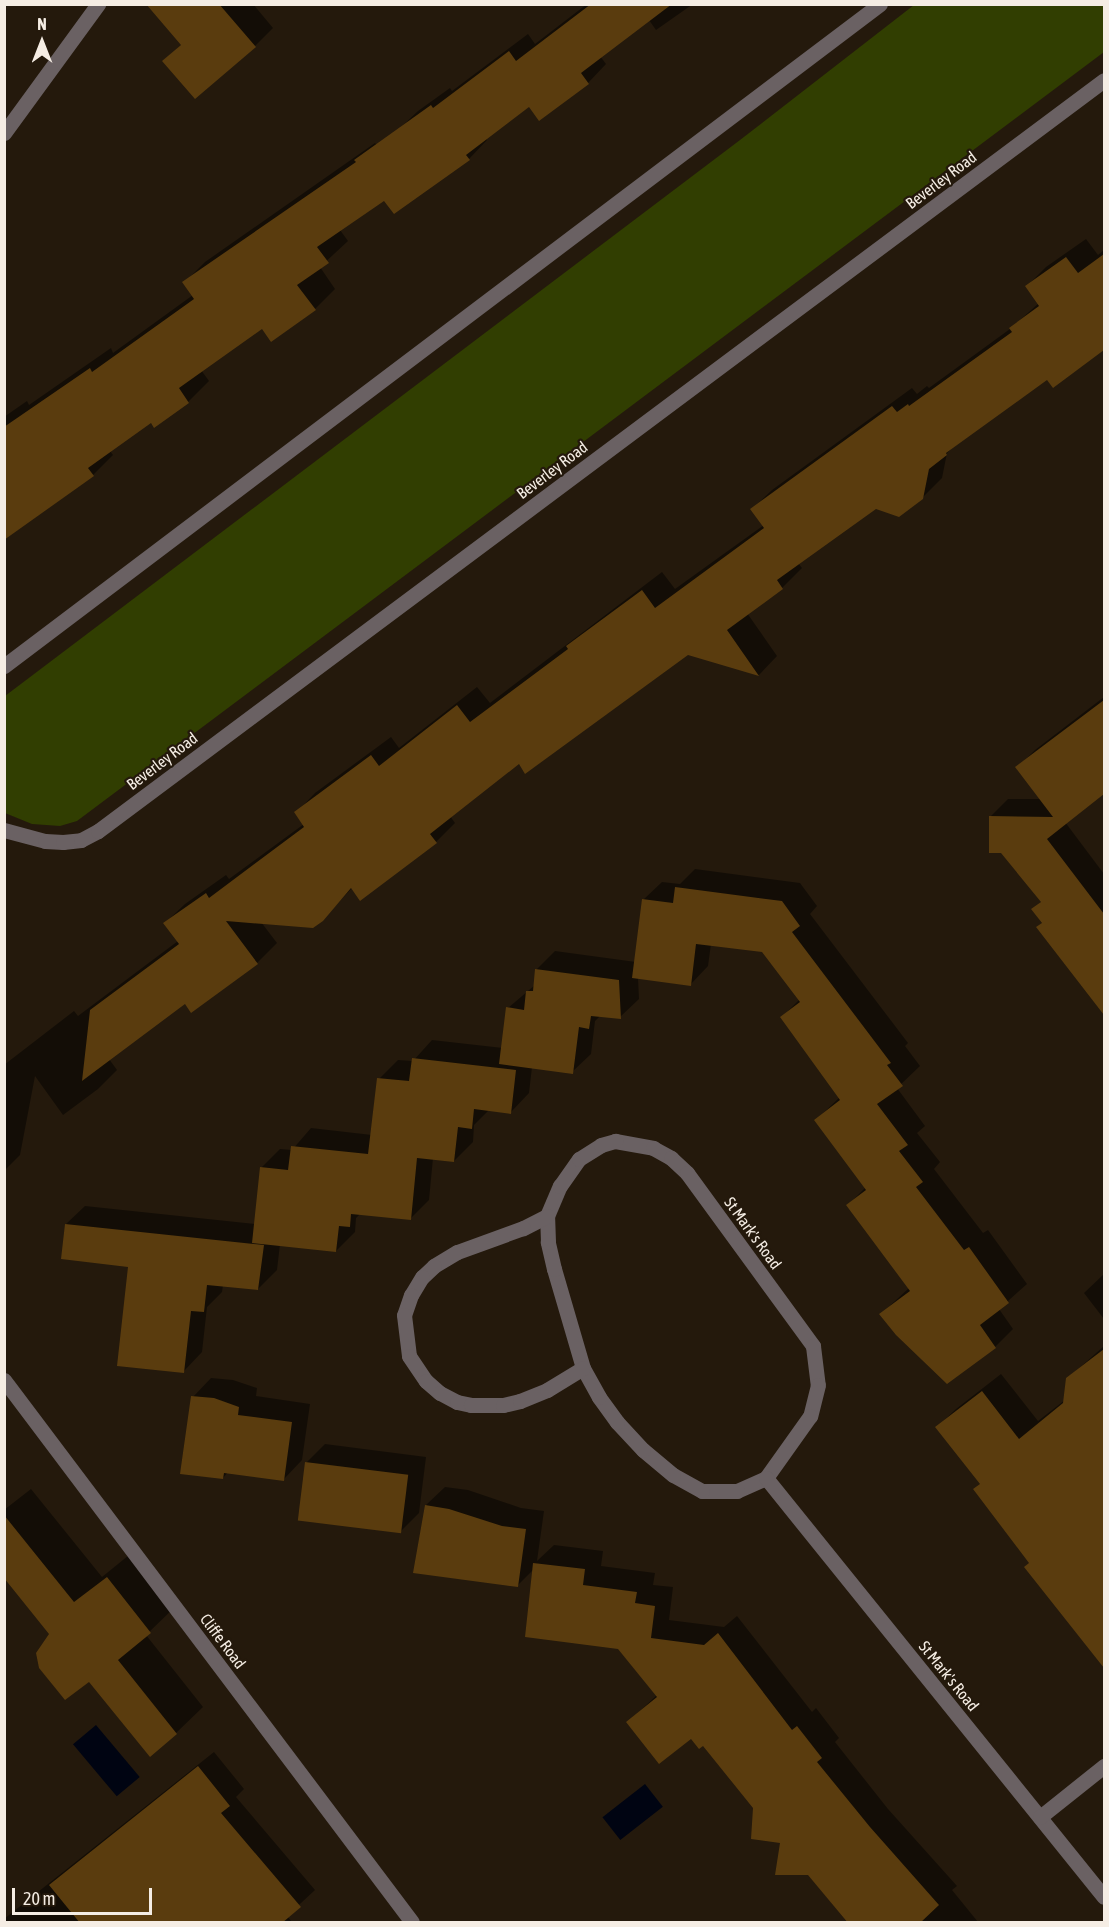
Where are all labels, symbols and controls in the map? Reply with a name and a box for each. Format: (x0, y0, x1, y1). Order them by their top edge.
north arrow (12, 12, 72, 72)
text: N (37, 15, 47, 33)
street label: Beverley Road (902, 147, 980, 213)
street label: Beverley Road (513, 437, 591, 503)
street label: Beverley Road (123, 728, 201, 794)
street label: St Mark's Road (720, 1193, 786, 1273)
street label: Cliffe Road (196, 1610, 250, 1672)
street label: St Mark's Road (915, 1637, 983, 1715)
scale bar (15, 1876, 154, 1914)
text: 20 m (23, 1888, 55, 1909)

